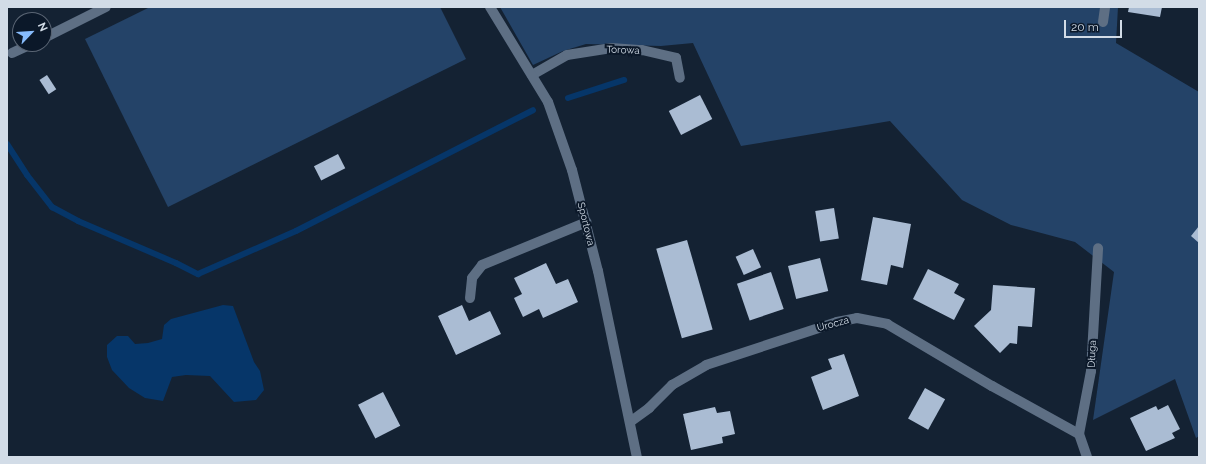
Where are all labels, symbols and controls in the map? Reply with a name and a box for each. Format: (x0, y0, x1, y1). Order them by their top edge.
north arrow (12, 12, 52, 52)
scale bar (1066, 12, 1124, 38)
text: 20 m (1071, 20, 1099, 34)
text: N (35, 21, 50, 34)
street label: Torowa (606, 43, 640, 57)
street label: Sportowa (575, 201, 597, 247)
street label: Urocza (816, 314, 850, 334)
street label: Długa (1085, 340, 1099, 368)

